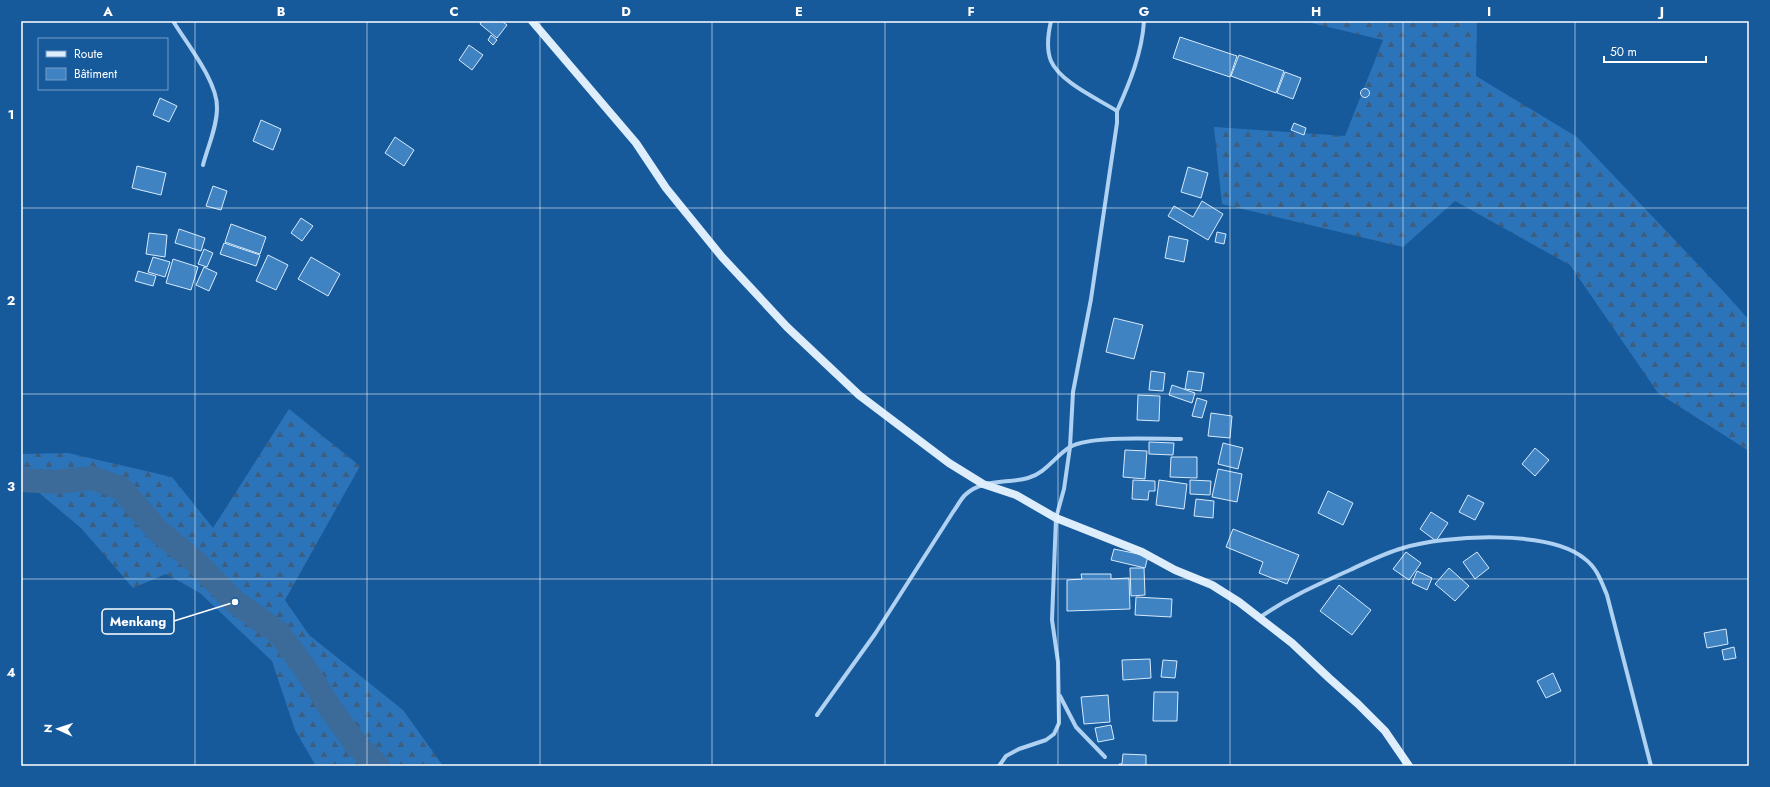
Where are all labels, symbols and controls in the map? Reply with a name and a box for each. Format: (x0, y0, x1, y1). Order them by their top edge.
text: A (102, 2, 113, 21)
text: B (277, 2, 286, 21)
text: C (449, 2, 459, 21)
text: D (621, 2, 631, 21)
text: E (795, 2, 803, 21)
text: F (967, 2, 975, 21)
text: G (1139, 2, 1150, 21)
text: H (1311, 2, 1321, 21)
text: I (1487, 2, 1491, 21)
text: J (1657, 2, 1664, 21)
legend (38, 38, 168, 90)
scale bar (1604, 38, 1706, 64)
text: 50 m (1610, 43, 1637, 61)
text: Route (74, 45, 103, 63)
text: Bâtiment (74, 65, 117, 83)
text: 1 (8, 105, 14, 124)
text: 2 (7, 291, 15, 310)
text: 3 (7, 477, 15, 496)
callout: Menkang (102, 609, 174, 634)
text: Menkang (110, 612, 166, 631)
text: 4 (6, 663, 16, 682)
north arrow (38, 709, 78, 749)
text: N (40, 724, 56, 733)

